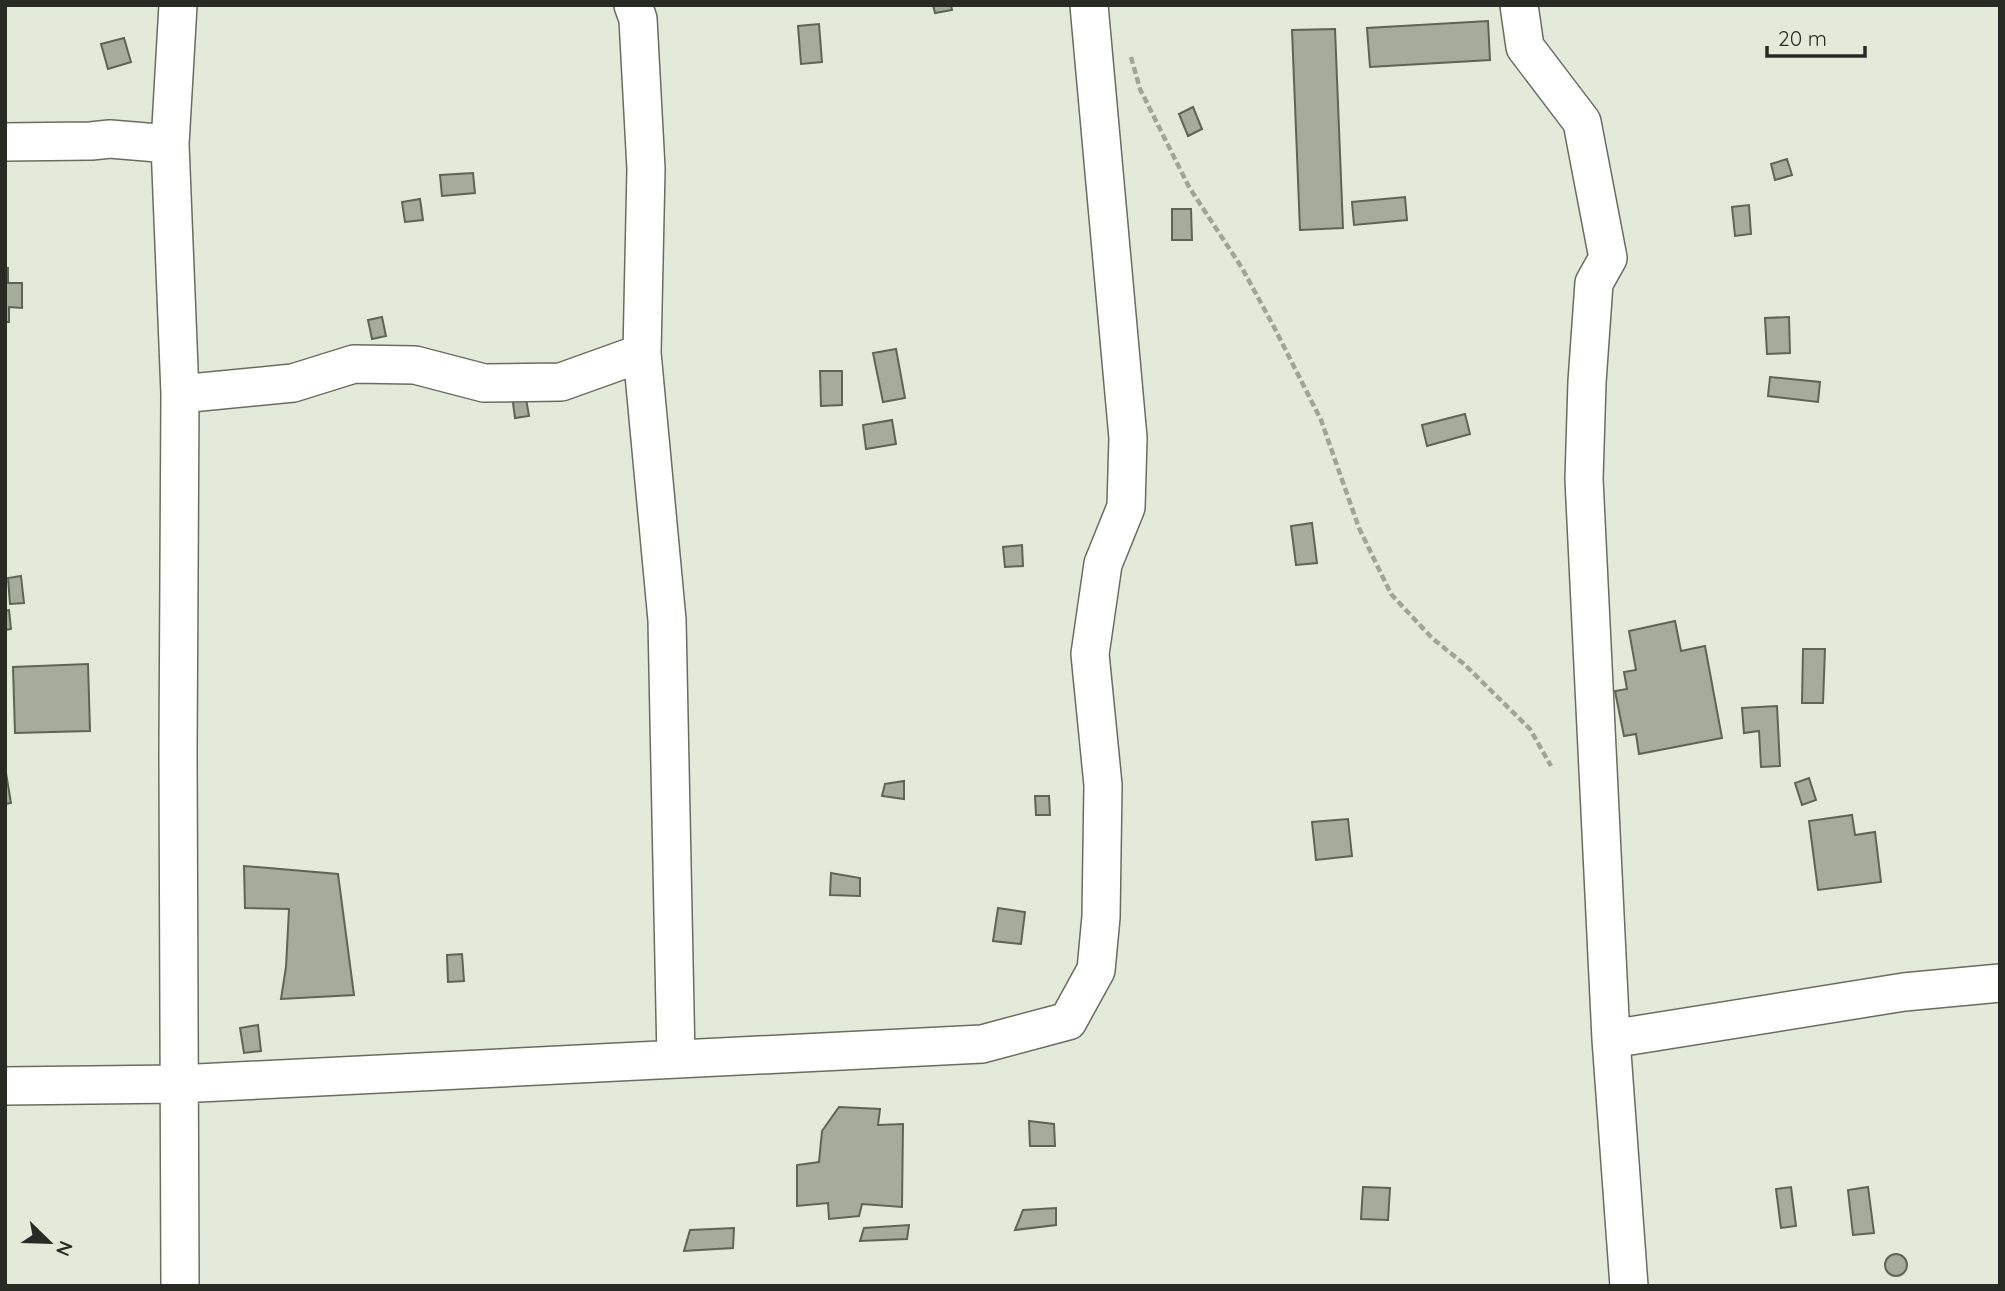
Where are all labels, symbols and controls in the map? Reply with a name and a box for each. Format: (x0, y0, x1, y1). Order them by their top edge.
scale bar (1767, 14, 1865, 58)
text: 20 m (1778, 25, 1827, 51)
north arrow (14, 1207, 84, 1277)
text: N (51, 1238, 78, 1260)

